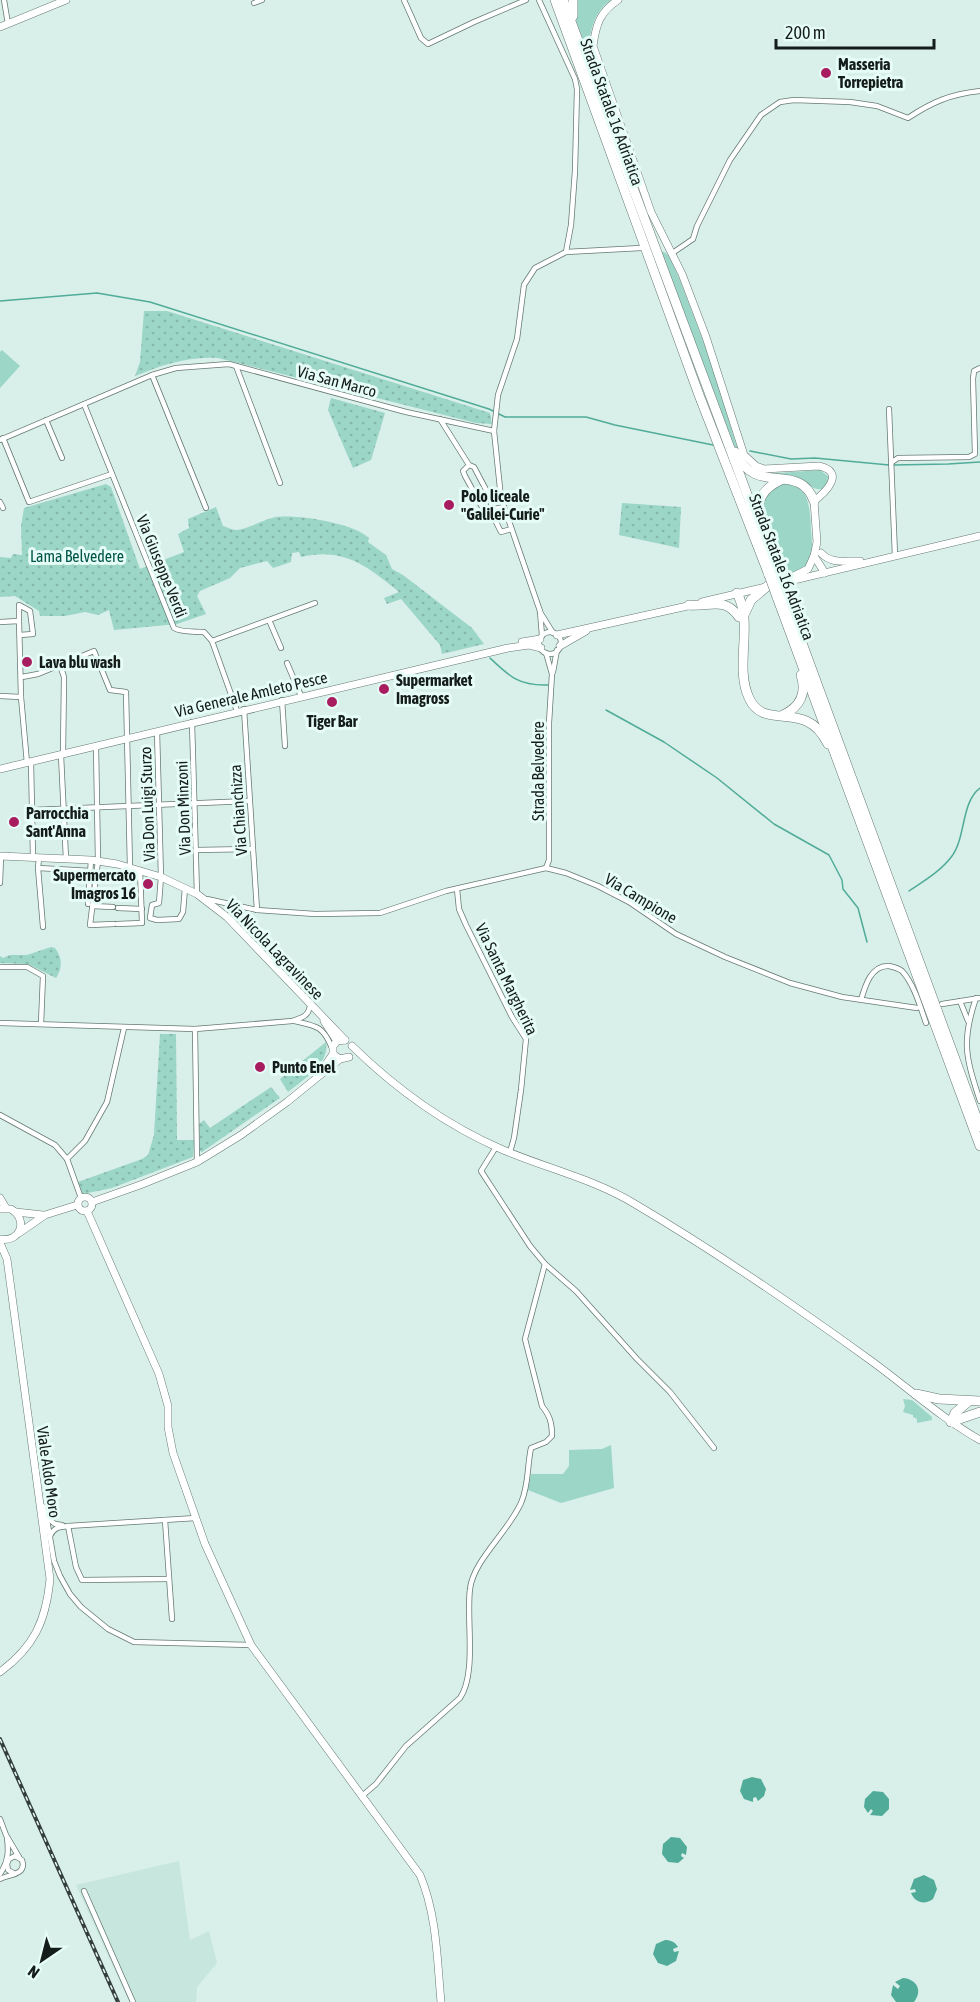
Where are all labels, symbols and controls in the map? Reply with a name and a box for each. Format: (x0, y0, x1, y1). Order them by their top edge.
scale bar (776, 12, 934, 50)
text: 200 m (785, 22, 826, 43)
street label: Strada Statale 16 Adriatica (577, 36, 647, 188)
place label: Masseria Torrepietra (838, 55, 903, 91)
marker: Masseria Torrepietra (819, 66, 833, 80)
street label: Via San Marco (295, 362, 379, 400)
place label: Polo liceale "Galilei-Curie" (461, 487, 545, 523)
street label: Strada Statale 16 Adriatica (746, 491, 818, 643)
marker: Polo liceale "Galilei-Curie" (442, 498, 456, 512)
street label: Via Giuseppe Verdi (132, 512, 191, 620)
park label: Lama Belvedere (30, 547, 124, 565)
place label: Lava blu wash (39, 653, 121, 671)
marker: Lava blu wash (20, 655, 34, 669)
street label: Via Generale Amleto Pesce (173, 668, 329, 720)
place label: Supermarket Imagross (396, 671, 473, 707)
marker: Supermarket Imagross (377, 682, 391, 696)
marker: Tiger Bar (325, 695, 339, 709)
place label: Tiger Bar (307, 712, 358, 730)
street label: Strada Belvedere (529, 721, 547, 821)
street label: Via Don Luigi Sturzo (136, 746, 159, 862)
street label: Via Don Minzoni (172, 761, 194, 855)
street label: Via Chianchizza (226, 764, 250, 856)
place label: Parrocchia Sant'Anna (26, 804, 89, 840)
marker: Parrocchia Sant'Anna (7, 815, 21, 829)
place label: Supermercato Imagros 16 (53, 866, 136, 902)
street label: Via Campione (601, 869, 680, 927)
marker: Supermercato Imagros 16 (141, 877, 155, 891)
street label: Via Nicola Lagravinese (222, 895, 327, 1003)
street label: Via Santa Margherita (471, 920, 542, 1038)
place label: Punto Enel (272, 1058, 336, 1076)
marker: Punto Enel (253, 1060, 267, 1074)
street label: Viale Aldo Moro (34, 1425, 64, 1519)
north arrow (12, 1930, 72, 1990)
text: N (24, 1962, 42, 1982)

